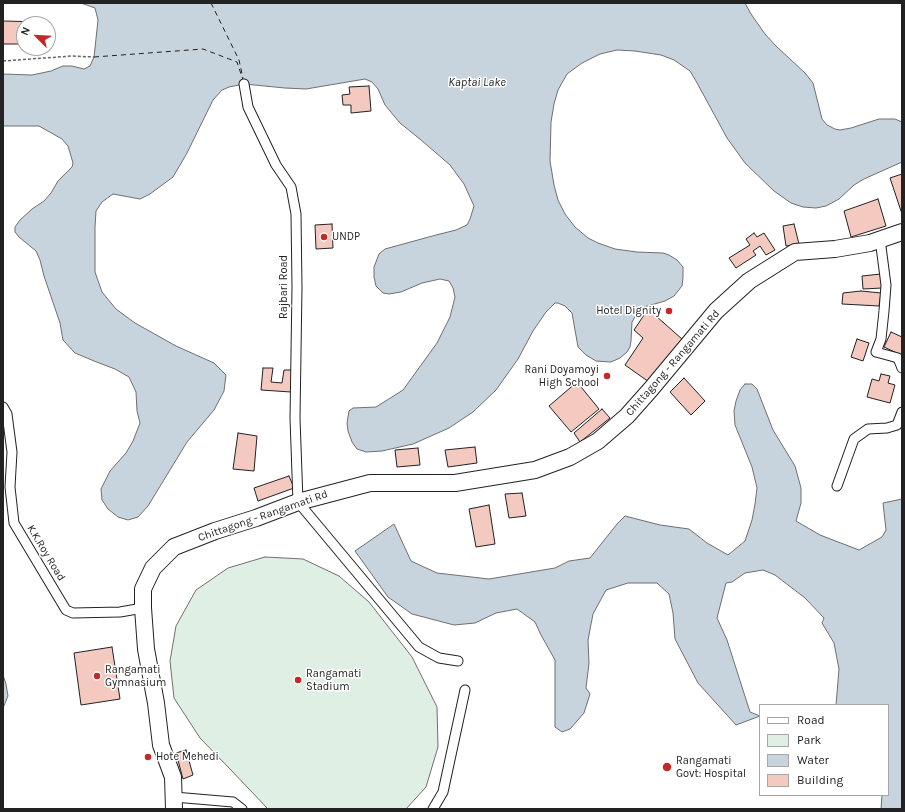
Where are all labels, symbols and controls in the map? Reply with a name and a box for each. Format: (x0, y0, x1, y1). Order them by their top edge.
north arrow (16, 16, 56, 56)
text: N (18, 25, 33, 38)
water label: Kaptai Lake (448, 76, 506, 90)
place label: UNDP (332, 230, 360, 244)
marker: UNDP (319, 232, 329, 242)
street label: Rajbari Road (277, 255, 291, 319)
place label: Hotel Dignity (596, 304, 661, 318)
marker: Hotel Dignity (664, 306, 674, 316)
street label: Chittagong - Rangamati Rd (623, 307, 723, 419)
place label: Rani Doyamoyi High School (525, 363, 599, 389)
marker: Rani Doyamoyi High School (602, 371, 612, 381)
street label: Chittagong - Rangamati Rd (196, 488, 330, 544)
street label: K.K.Roy Road (24, 523, 68, 583)
place label: Rangamati Gymnasium (105, 663, 166, 689)
place label: Rangamati Stadium (306, 667, 361, 693)
marker: Rangamati Gymnasium (92, 671, 102, 681)
marker: Rangamati Stadium (293, 675, 303, 685)
legend (759, 704, 889, 796)
text: Road (797, 713, 825, 727)
text: Park (797, 733, 821, 747)
place label: Hote Mehedi (156, 750, 219, 764)
marker: Hote Mehedi (143, 752, 153, 762)
text: Water (797, 753, 829, 767)
place label: Rangamati Govt: Hospital (676, 754, 746, 780)
marker: Rangamati Govt: Hospital (661, 761, 673, 773)
text: Building (797, 773, 843, 787)

